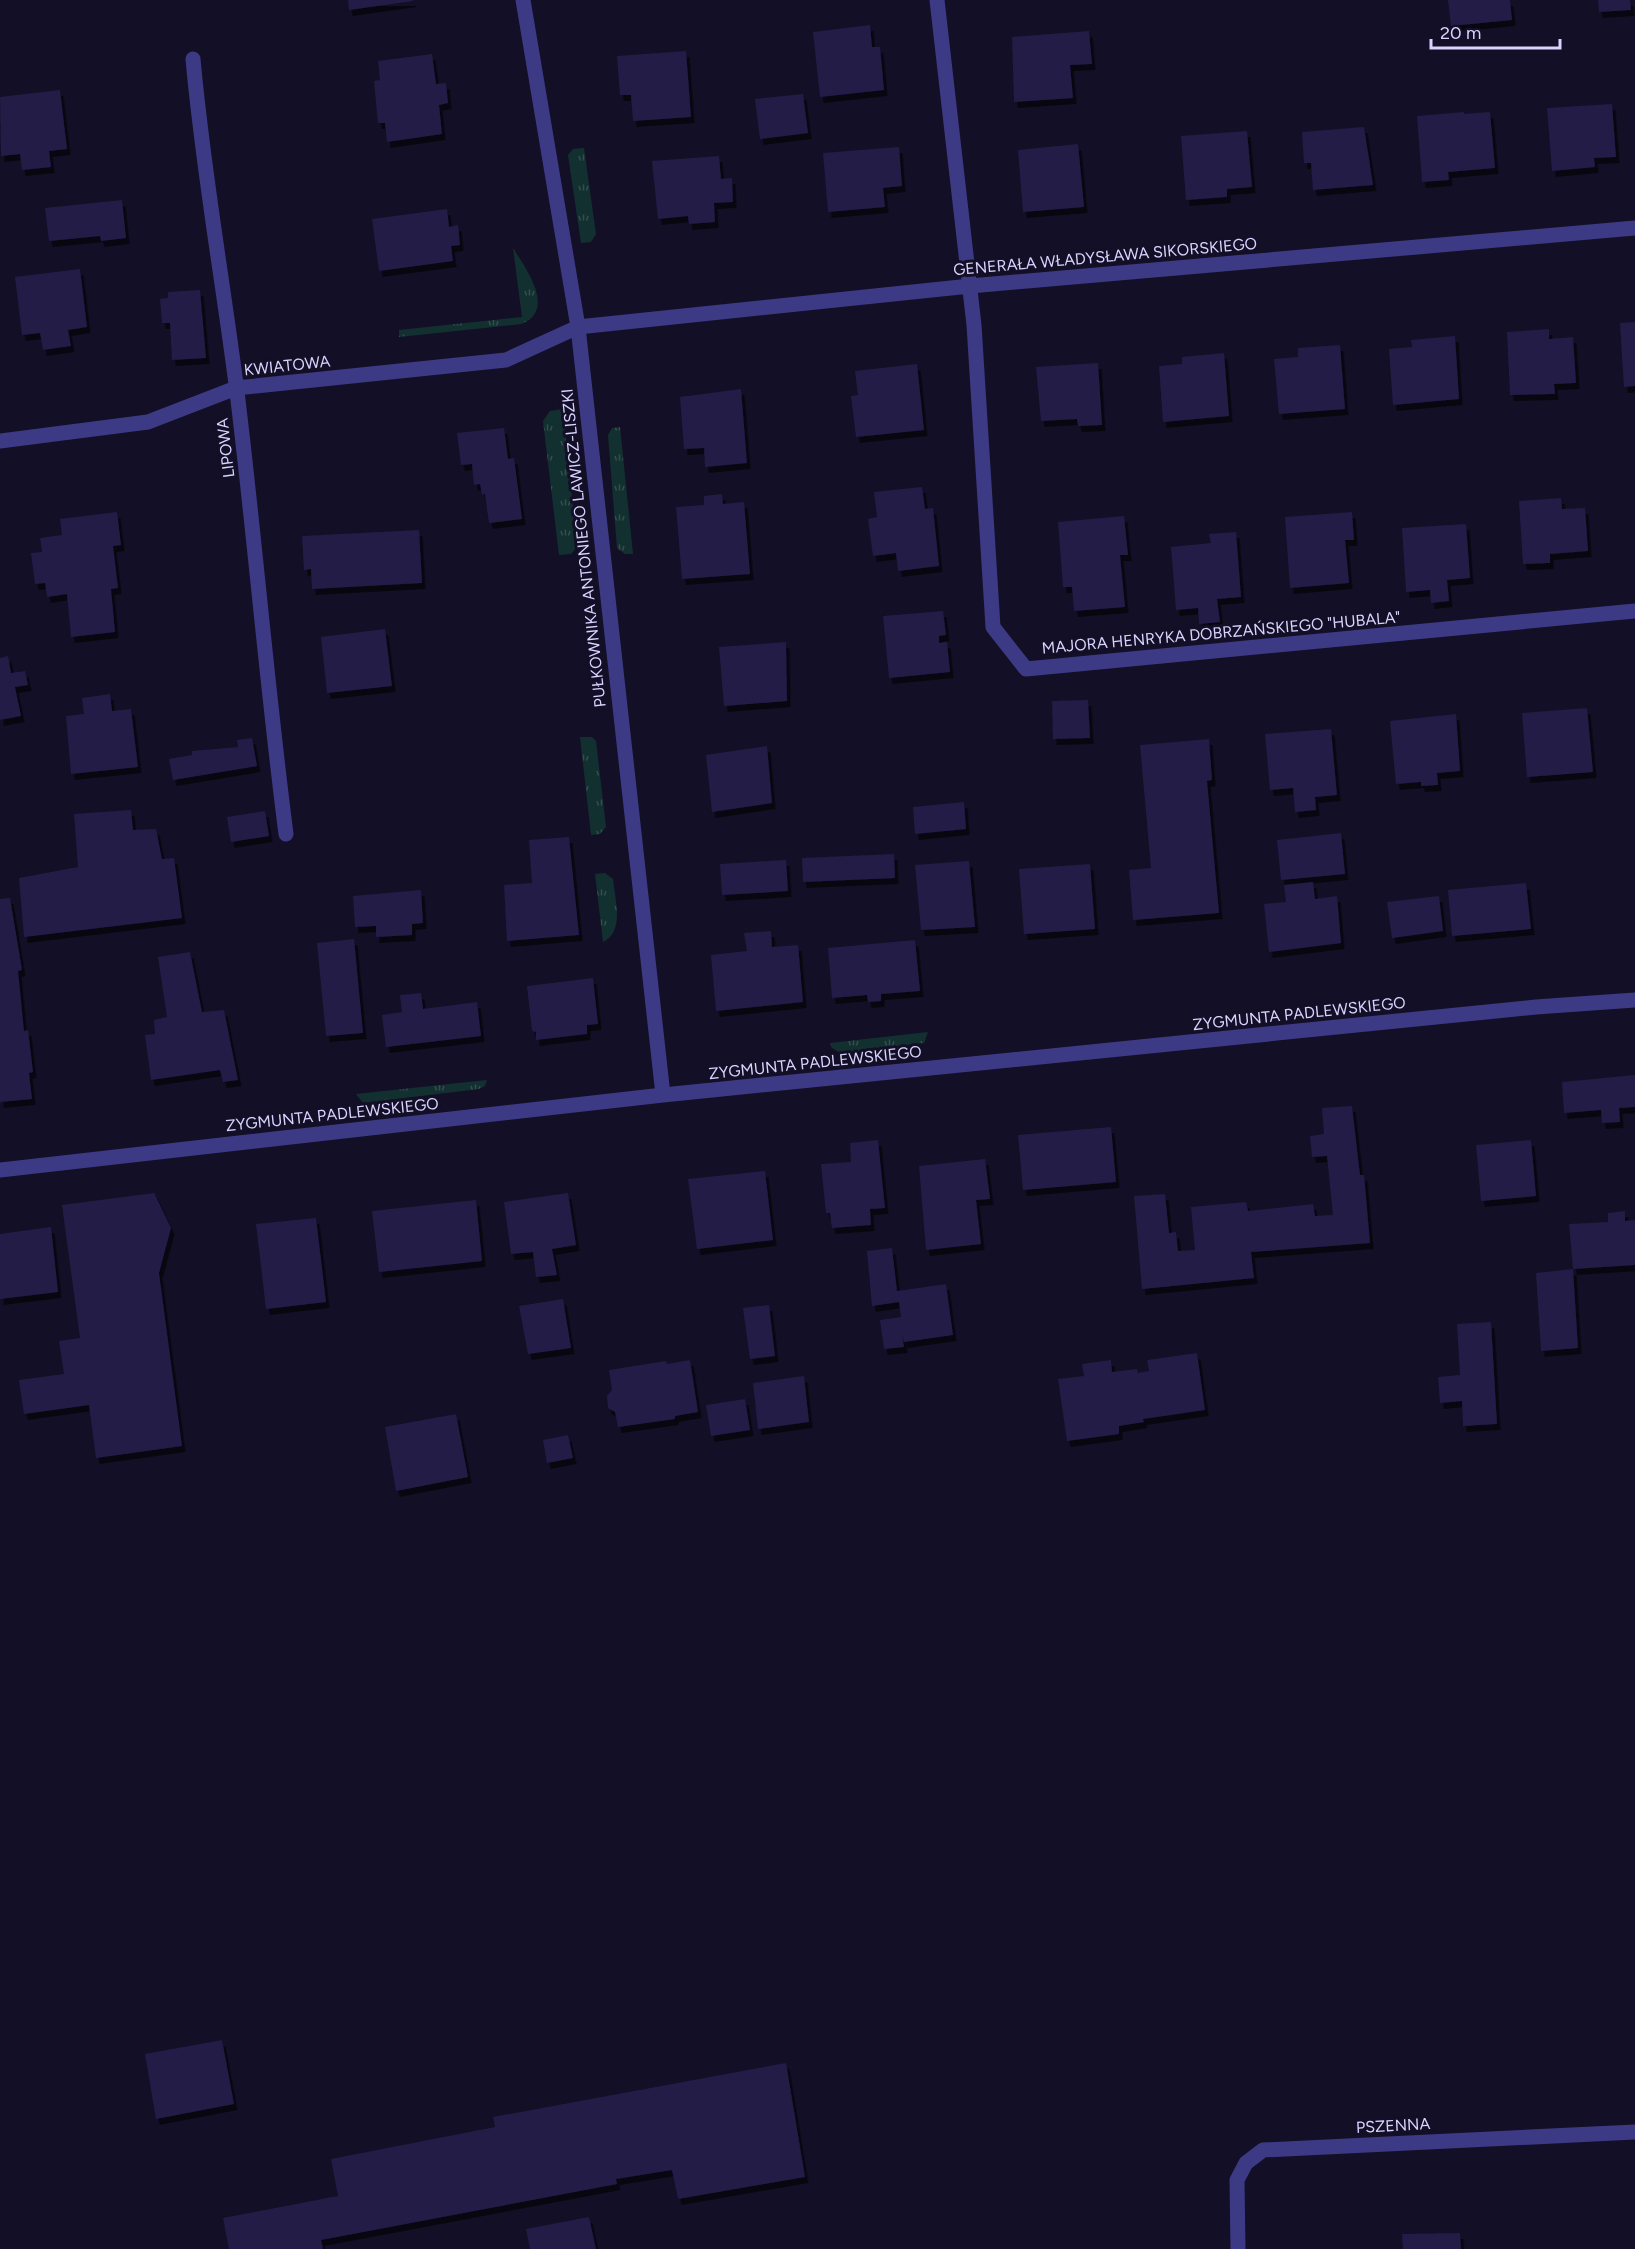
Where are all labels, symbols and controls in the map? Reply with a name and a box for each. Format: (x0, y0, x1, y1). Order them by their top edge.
scale bar (1431, 12, 1560, 50)
text: 20 m (1440, 22, 1481, 44)
street label: GENERAŁA WŁADYSŁAWA SIKORSKIEGO (952, 234, 1258, 279)
street label: KWIATOWA (243, 351, 331, 379)
street label: PUŁKOWNIKA ANTONIEGO LAWICZ-LISZKI (557, 388, 610, 708)
street label: LIPOWA (212, 417, 239, 479)
street label: MAJORA HENRYKA DOBRZAŃSKIEGO "HUBALA" (1041, 607, 1401, 658)
street label: ZYGMUNTA PADLEWSKIEGO (1192, 993, 1406, 1034)
street label: ZYGMUNTA PADLEWSKIEGO (708, 1042, 922, 1083)
street label: ZYGMUNTA PADLEWSKIEGO (225, 1094, 439, 1135)
street label: PSZENNA (1355, 2114, 1431, 2137)

